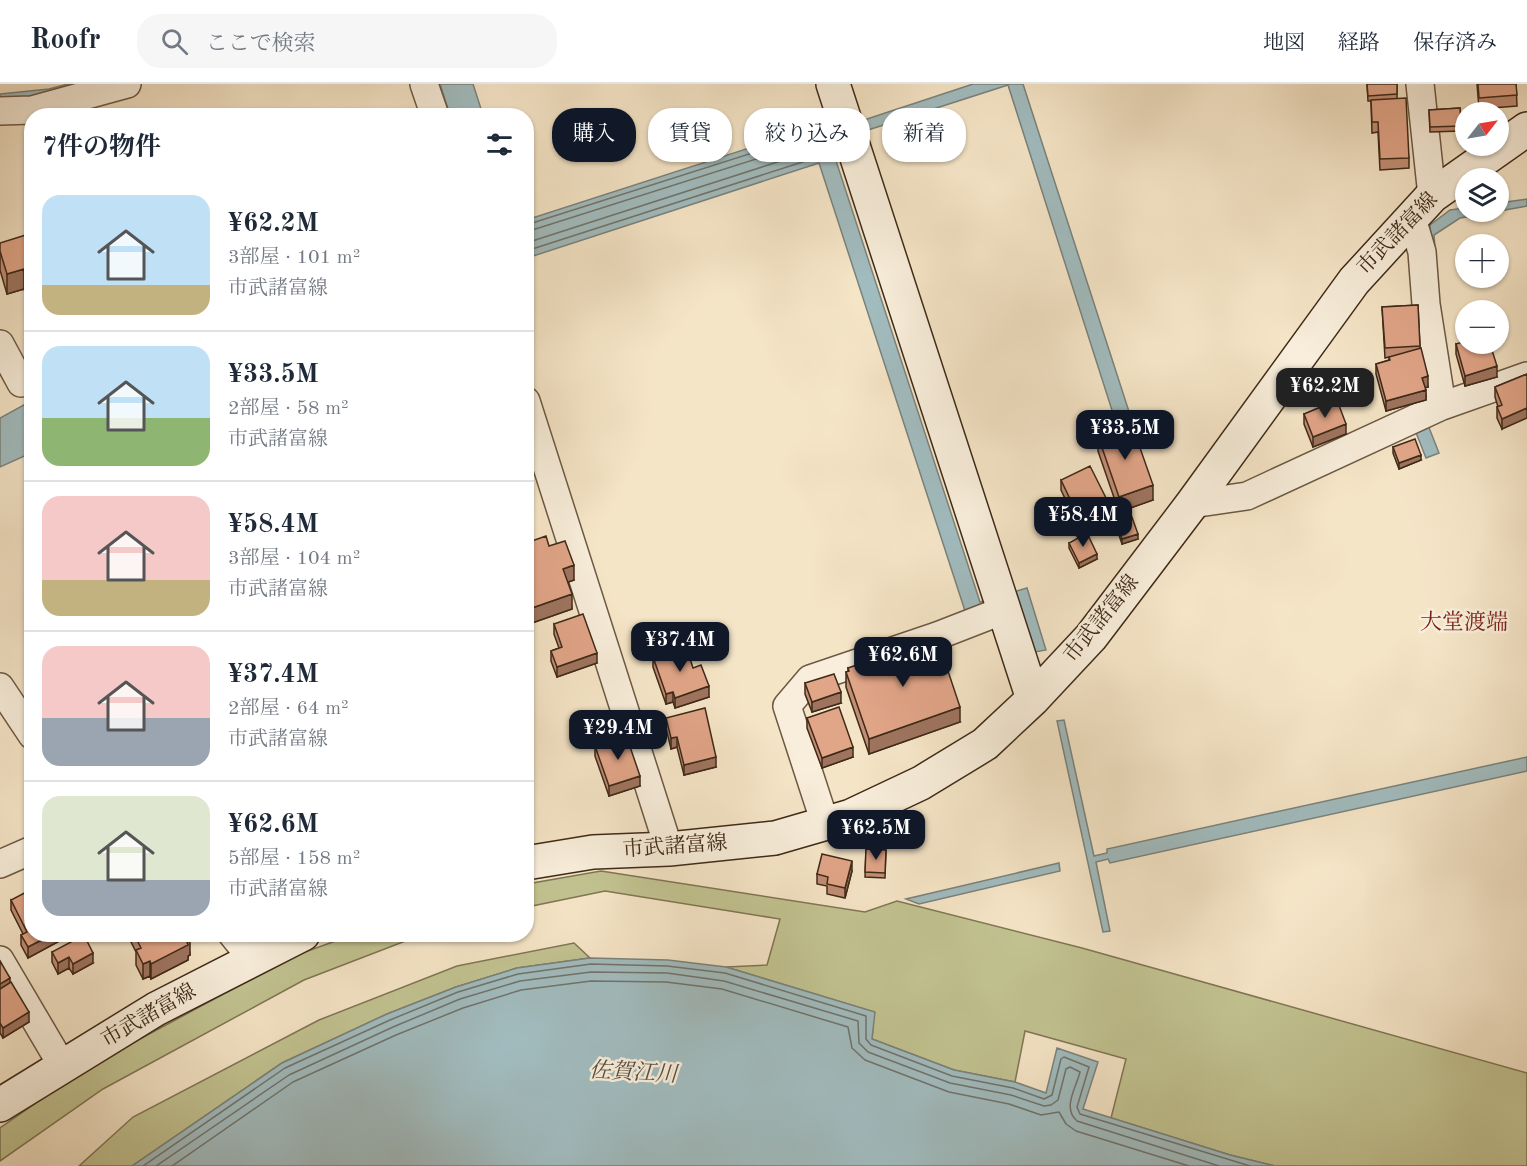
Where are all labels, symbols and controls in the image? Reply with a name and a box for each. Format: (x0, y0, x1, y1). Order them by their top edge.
search box (137, 14, 557, 68)
icon: search (158, 25, 191, 58)
text: Roofr (30, 27, 101, 55)
text: ここで検索 (206, 33, 316, 55)
text: 地図 (1263, 33, 1305, 54)
text: 経路 (1338, 33, 1380, 54)
text: 保存済み (1413, 33, 1497, 54)
north arrow (1455, 102, 1509, 156)
map controls (1455, 102, 1509, 354)
chip: 購入 (552, 108, 636, 162)
chip: 賃貸 (648, 108, 732, 162)
chip: 絞り込み (744, 108, 870, 162)
chip: 新着 (882, 108, 966, 162)
icon: filters (483, 128, 516, 161)
text: 7件の物件 (42, 135, 161, 161)
button: layers (1455, 168, 1509, 222)
street label: 市武諸富線 (1353, 188, 1442, 279)
text: ¥62.2M (228, 211, 319, 237)
icon: home (90, 219, 162, 291)
button: + (1455, 234, 1509, 288)
text: 3部屋 · 101 m² (228, 248, 360, 268)
text: 市武諸富線 (228, 279, 328, 299)
button: − (1455, 300, 1509, 354)
text: ¥33.5M (228, 362, 319, 388)
pin: ¥62.2M (1276, 368, 1374, 419)
icon: home (90, 370, 162, 442)
text: ¥62.2M (1290, 377, 1360, 397)
text: 2部屋 · 58 m² (228, 399, 349, 419)
pin: ¥33.5M (1076, 410, 1174, 461)
text: ¥33.5M (1090, 419, 1160, 439)
text: 市武諸富線 (228, 430, 328, 450)
pin: ¥58.4M (1034, 497, 1132, 548)
text: ¥58.4M (1048, 506, 1118, 526)
text: ¥58.4M (228, 512, 319, 538)
icon: home (90, 520, 162, 592)
text: 3部屋 · 104 m² (228, 549, 360, 569)
street label: 市武諸富線 (1059, 570, 1143, 666)
text: 市武諸富線 (228, 580, 328, 600)
district label: 大堂渡端 (1420, 610, 1508, 634)
pin: ¥37.4M (631, 622, 729, 673)
text: ¥37.4M (645, 631, 715, 651)
pin: ¥62.6M (854, 637, 952, 688)
text: ¥62.6M (868, 646, 938, 666)
text: ¥37.4M (228, 662, 319, 688)
icon: home (90, 670, 162, 742)
text: 2部屋 · 64 m² (228, 699, 349, 719)
pin: ¥29.4M (569, 710, 667, 761)
text: ¥29.4M (583, 719, 653, 739)
text: 市武諸富線 (228, 730, 328, 750)
pin: ¥62.5M (827, 810, 925, 861)
text: ¥62.6M (228, 812, 319, 838)
text: ¥62.5M (841, 819, 911, 839)
icon: home (90, 820, 162, 892)
street label: 市武諸富線 (622, 831, 728, 861)
text: 5部屋 · 158 m² (228, 849, 360, 869)
text: 市武諸富線 (228, 880, 328, 900)
street label: 市武諸富線 (97, 979, 200, 1051)
water label: 佐賀江川 (588, 1058, 680, 1086)

